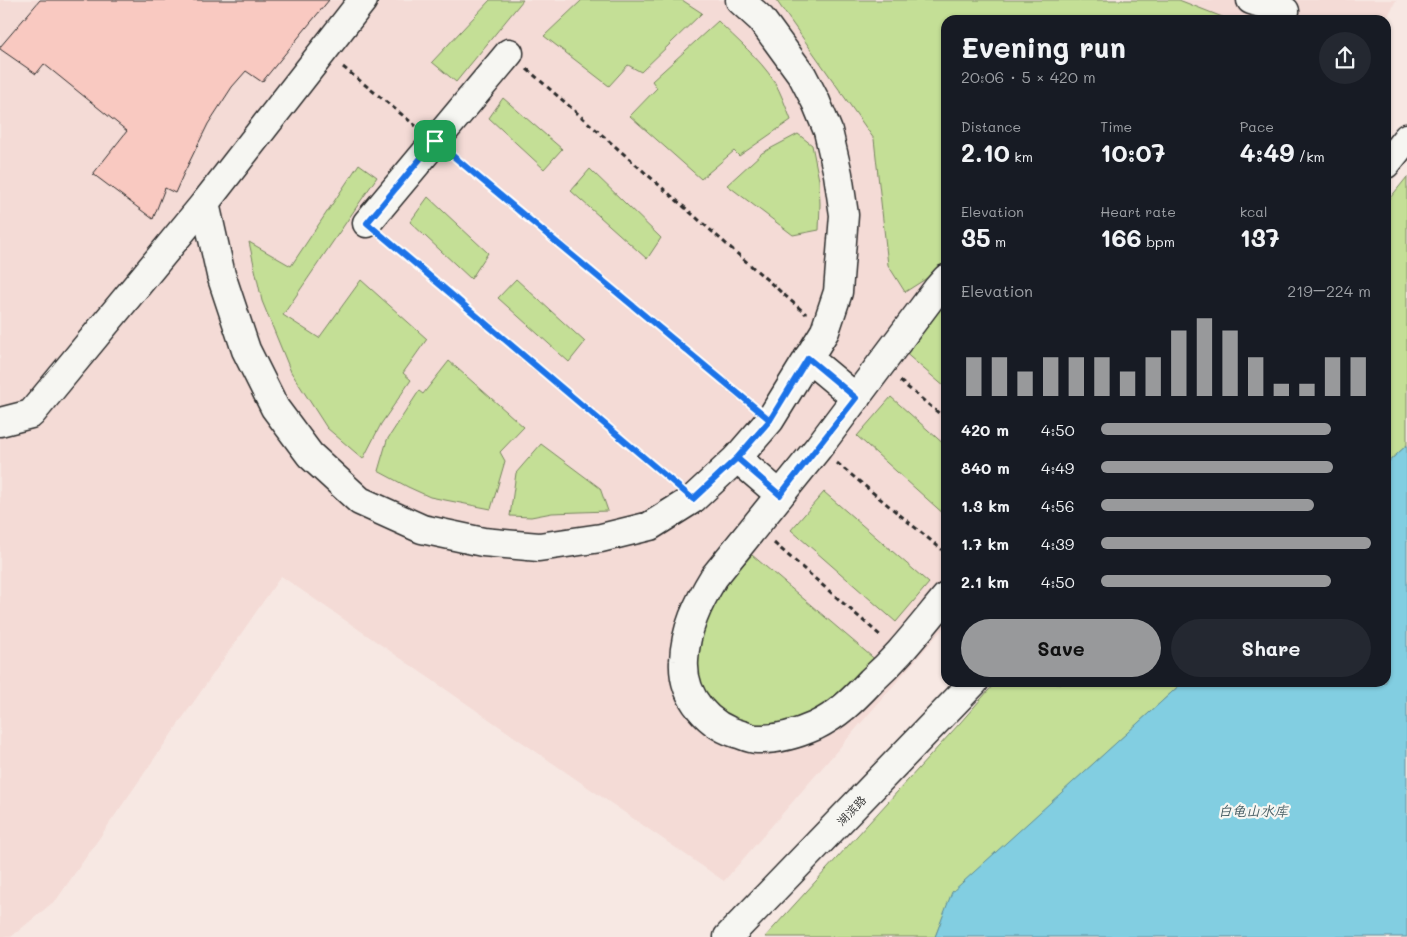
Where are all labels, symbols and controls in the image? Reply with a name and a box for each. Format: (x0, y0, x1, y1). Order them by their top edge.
text: Evening run (961, 29, 1126, 65)
button: share (1319, 32, 1371, 84)
text: 20:06 · 5 × 420 m (961, 66, 1096, 87)
text: Distance (961, 117, 1021, 136)
text: Time (1100, 117, 1132, 136)
text: Pace (1240, 117, 1274, 136)
pin (414, 120, 456, 162)
icon: arrive (421, 127, 449, 155)
text: 2.10 (961, 136, 1010, 168)
text: 10:07 (1100, 136, 1165, 168)
text: 4:49 (1240, 136, 1294, 168)
text: km (1010, 147, 1033, 166)
text: /km (1294, 147, 1325, 166)
text: Elevation (961, 202, 1024, 221)
text: Heart rate (1100, 202, 1176, 221)
text: kcal (1240, 202, 1268, 221)
text: 35 (961, 221, 991, 253)
text: 166 (1100, 221, 1142, 253)
text: 137 (1240, 221, 1280, 253)
text: m (991, 232, 1006, 251)
text: bpm (1142, 232, 1175, 251)
text: Elevation (961, 280, 1033, 301)
text: 219–224 m (1287, 280, 1371, 301)
text: 420 m (961, 419, 1009, 440)
text: 4:50 (1041, 419, 1075, 440)
text: 840 m (961, 457, 1010, 478)
text: 4:49 (1041, 457, 1074, 478)
text: 1.3 km (961, 495, 1010, 516)
text: 4:56 (1041, 495, 1074, 516)
text: 1.7 km (961, 533, 1009, 554)
text: 4:39 (1041, 533, 1074, 554)
text: 2.1 km (961, 571, 1009, 592)
text: 4:50 (1041, 571, 1075, 592)
button: Save (961, 619, 1161, 677)
button: Share (1171, 619, 1371, 677)
street label: 湖滨路 (833, 791, 869, 829)
water label: 白龟山水库 (1218, 801, 1289, 820)

